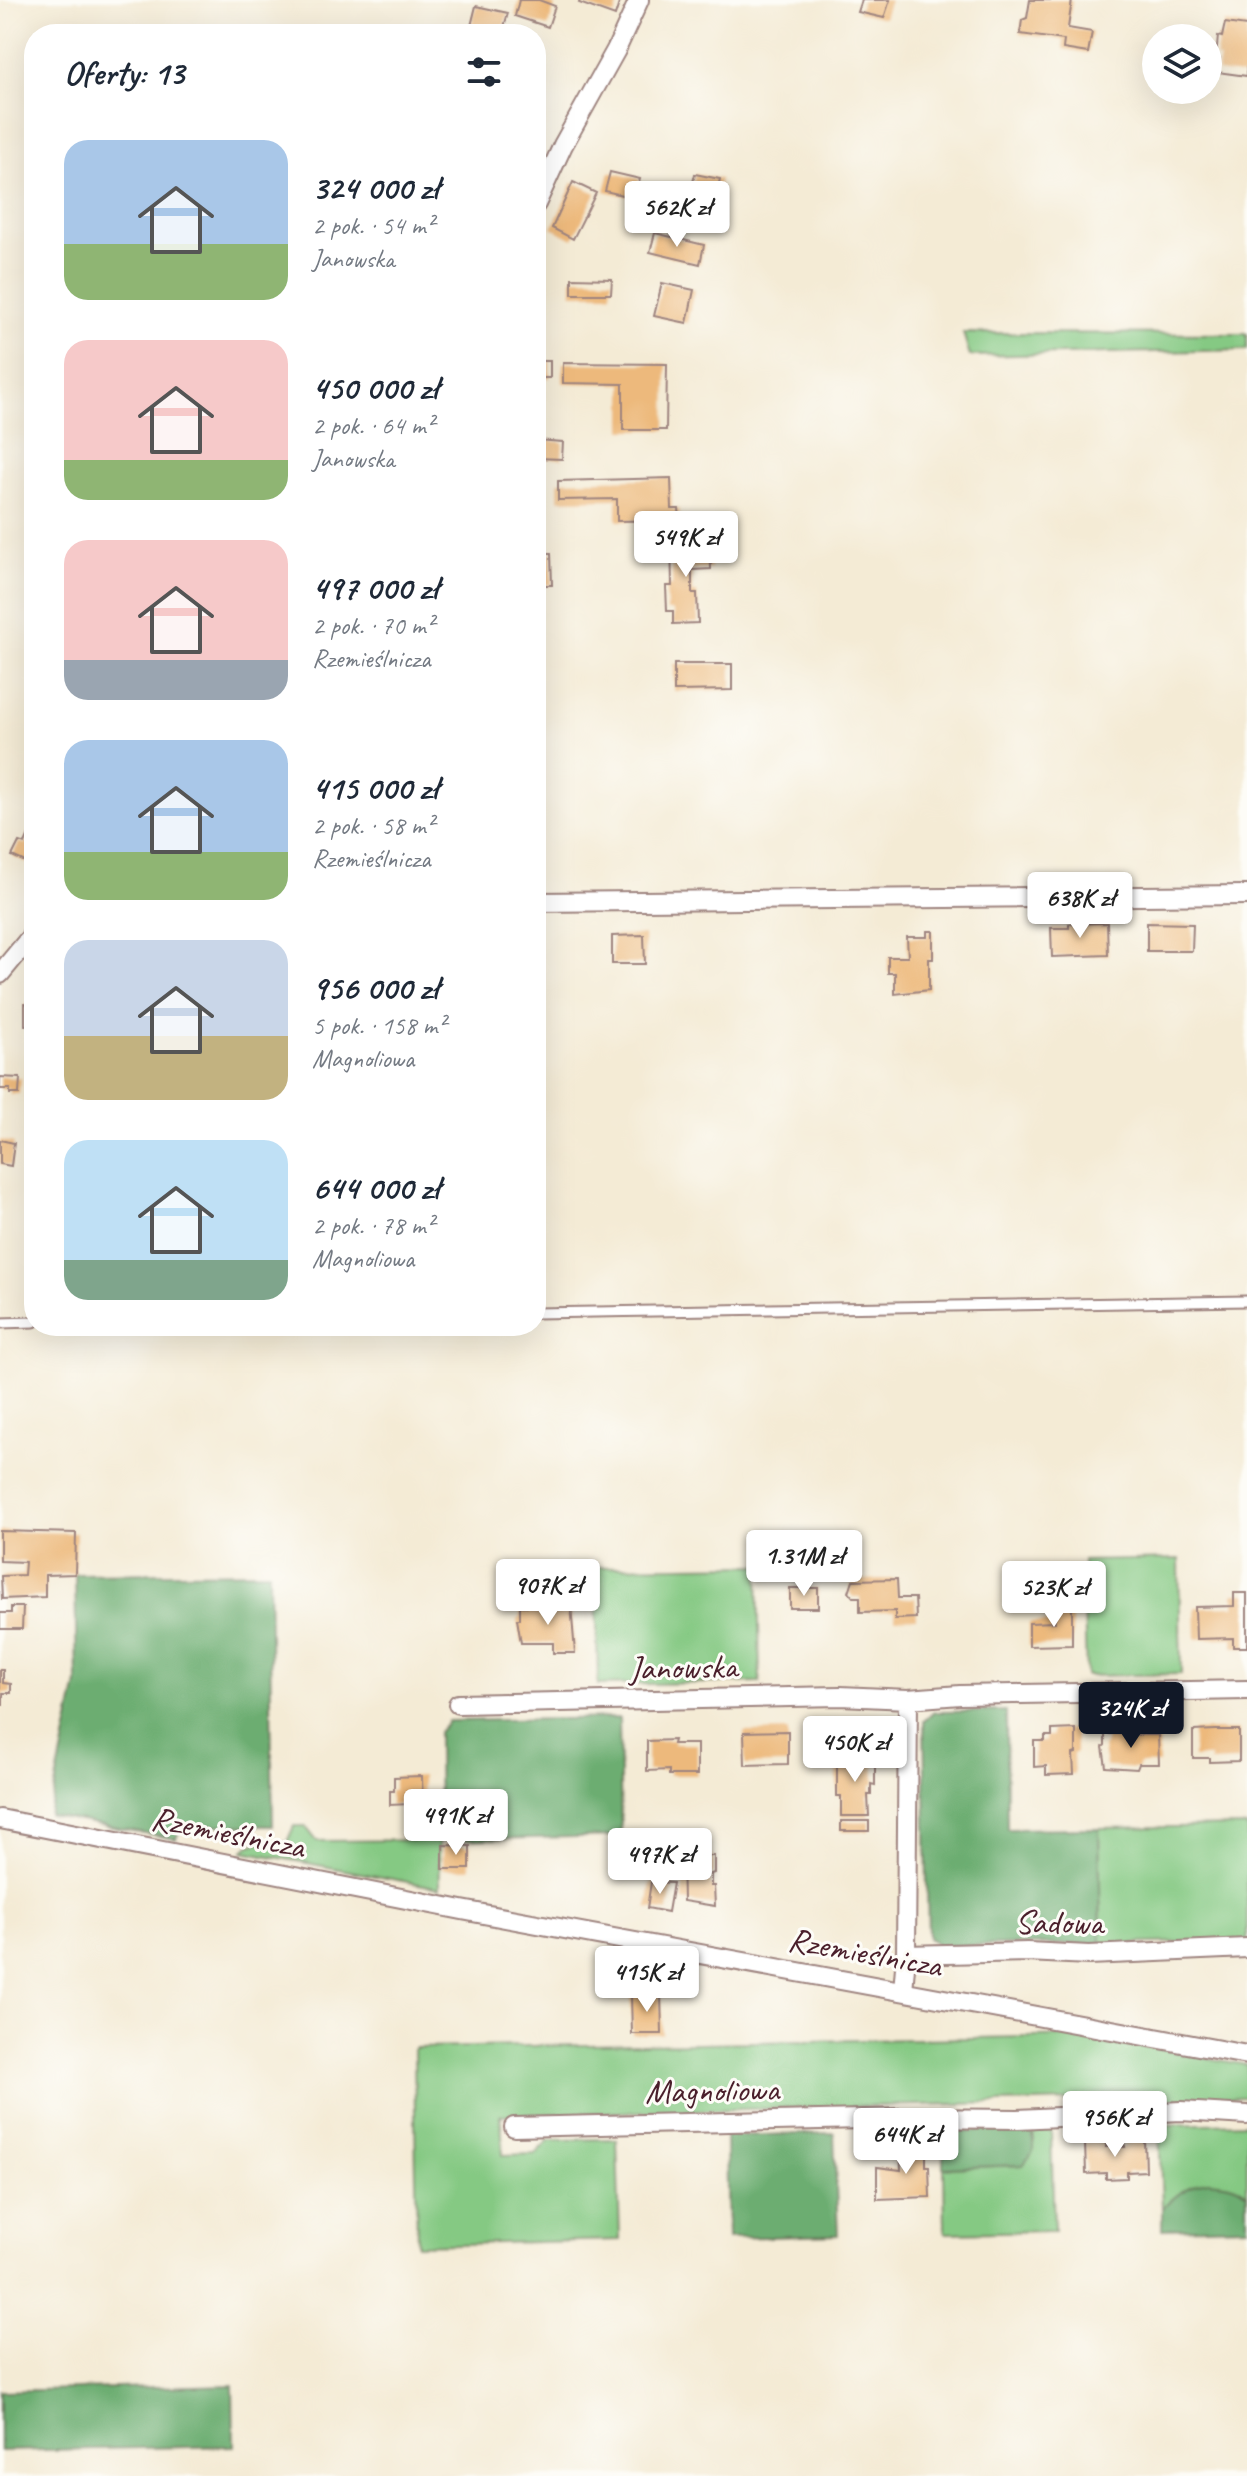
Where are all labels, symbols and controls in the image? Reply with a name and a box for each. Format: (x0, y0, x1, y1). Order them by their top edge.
map controls (1142, 24, 1222, 104)
button: layers (1142, 24, 1222, 104)
icon: filters (462, 50, 506, 94)
text: Oferty: 13 (64, 51, 184, 94)
text: 324 000 zł (312, 166, 439, 209)
icon: home (128, 172, 224, 268)
pin: 562K zł (603, 181, 751, 249)
text: 562K zł (643, 190, 711, 223)
text: 2 pok. · 54 m² (312, 209, 434, 242)
text: Janowska (312, 242, 394, 275)
text: 450 000 zł (312, 366, 438, 409)
icon: home (128, 372, 224, 468)
text: 2 pok. · 64 m² (312, 409, 434, 442)
text: Janowska (312, 442, 394, 475)
pin: 549K zł (612, 511, 760, 579)
text: 549K zł (652, 520, 720, 553)
text: 497 000 zł (312, 566, 438, 609)
icon: home (128, 572, 224, 668)
text: 2 pok. · 70 m² (312, 609, 434, 642)
text: Rzemieślnicza (312, 642, 430, 675)
text: 415 000 zł (312, 766, 438, 809)
icon: home (128, 772, 224, 868)
text: 2 pok. · 58 m² (312, 809, 434, 842)
text: Rzemieślnicza (312, 842, 430, 875)
pin: 638K zł (1006, 872, 1154, 940)
text: 638K zł (1045, 881, 1115, 914)
text: 956 000 zł (312, 966, 438, 1009)
icon: home (128, 972, 224, 1068)
text: 5 pok. · 158 m² (312, 1009, 445, 1042)
text: Magnoliowa (312, 1042, 414, 1075)
text: 644 000 zł (312, 1166, 439, 1209)
icon: home (128, 1172, 224, 1268)
text: 2 pok. · 78 m² (312, 1209, 434, 1242)
text: Magnoliowa (312, 1242, 414, 1275)
pin: 1.31M zł (721, 1530, 887, 1598)
text: 1.31M zł (764, 1539, 844, 1572)
pin: 907K zł (474, 1559, 622, 1627)
pin: 523K zł (980, 1561, 1128, 1629)
text: 907K zł (514, 1568, 582, 1601)
text: 523K zł (1020, 1570, 1088, 1603)
street label: Janowska (627, 1645, 740, 1689)
pin: 324K zł (1057, 1682, 1205, 1750)
text: 324K zł (1097, 1691, 1165, 1724)
pin: 450K zł (781, 1716, 929, 1784)
text: 450K zł (821, 1725, 889, 1758)
pin: 491K zł (382, 1789, 530, 1857)
street label: Rzemieślnicza (148, 1796, 310, 1868)
text: 491K zł (422, 1798, 490, 1831)
pin: 497K zł (586, 1828, 734, 1896)
text: 497K zł (626, 1837, 694, 1870)
street label: Sadowa (1015, 1900, 1106, 1944)
street label: Rzemieślnicza (785, 1917, 947, 1987)
pin: 415K zł (573, 1946, 721, 2014)
text: 415K zł (613, 1955, 681, 1988)
street label: Magnoliowa (645, 2067, 782, 2113)
pin: 956K zł (1041, 2091, 1189, 2159)
text: 956K zł (1081, 2100, 1149, 2133)
pin: 644K zł (832, 2108, 980, 2176)
text: 644K zł (871, 2117, 941, 2150)

